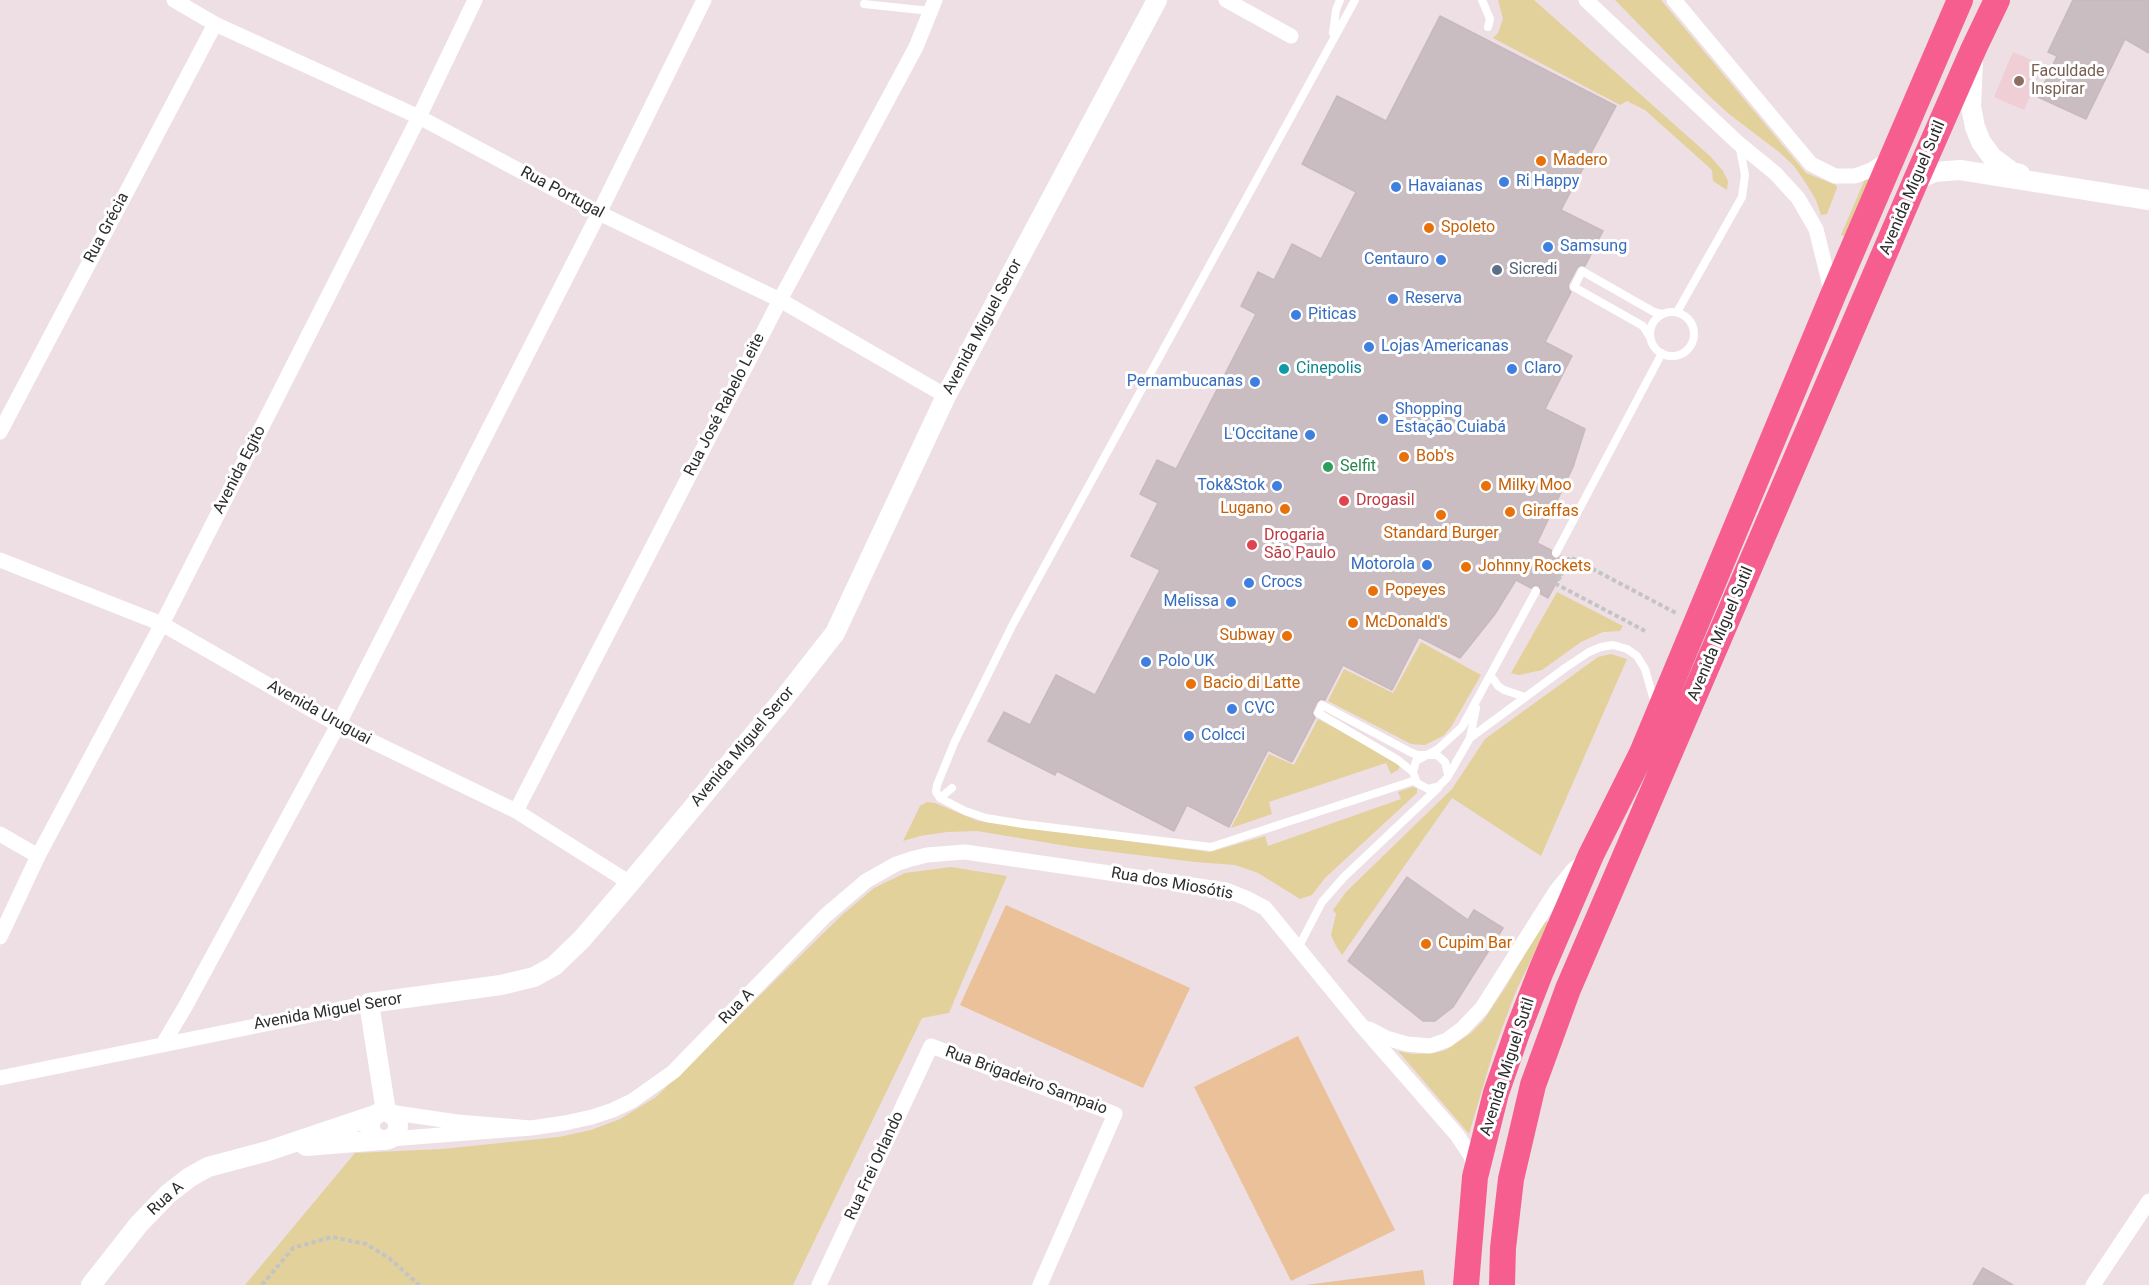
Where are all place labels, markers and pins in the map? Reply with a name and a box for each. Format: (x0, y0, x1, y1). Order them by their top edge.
place label: Faculdade Inspirar (2031, 62, 2105, 100)
marker: Faculdade Inspirar (2012, 74, 2026, 88)
place label: Madero (1553, 151, 1608, 171)
marker: Madero (1534, 154, 1548, 168)
place label: Ri Happy (1516, 172, 1579, 192)
marker: Ri Happy (1497, 175, 1511, 189)
place label: Havaianas (1408, 177, 1483, 197)
marker: Havaianas (1389, 180, 1403, 194)
place label: Spoleto (1441, 218, 1495, 238)
marker: Spoleto (1422, 221, 1436, 235)
place label: Samsung (1560, 237, 1627, 257)
marker: Samsung (1541, 240, 1555, 254)
place label: Centauro (1364, 250, 1429, 270)
marker: Centauro (1434, 253, 1448, 267)
place label: Sicredi (1509, 260, 1557, 280)
marker: Sicredi (1490, 263, 1504, 277)
place label: Reserva (1405, 289, 1462, 309)
marker: Reserva (1386, 292, 1400, 306)
place label: Piticas (1308, 305, 1356, 325)
marker: Piticas (1289, 308, 1303, 322)
place label: Lojas Americanas (1381, 337, 1509, 357)
marker: Lojas Americanas (1362, 340, 1376, 354)
place label: Cinepolis (1296, 359, 1362, 379)
place label: Claro (1524, 359, 1561, 379)
marker: Cinepolis (1277, 362, 1291, 376)
marker: Claro (1505, 362, 1519, 376)
place label: Pernambucanas (1127, 372, 1243, 392)
marker: Pernambucanas (1248, 375, 1262, 389)
place label: Shopping Estação Cuiabá (1395, 400, 1506, 438)
marker: Shopping Estação Cuiabá (1376, 412, 1390, 426)
place label: L'Occitane (1224, 425, 1298, 445)
marker: L'Occitane (1303, 428, 1317, 442)
place label: Bob's (1416, 447, 1454, 467)
marker: Bob's (1397, 450, 1411, 464)
place label: Selfit (1340, 457, 1376, 477)
marker: Selfit (1321, 460, 1335, 474)
place label: Tok&Stok (1197, 476, 1265, 496)
place label: Milky Moo (1498, 476, 1572, 496)
marker: Tok&Stok (1270, 479, 1284, 493)
marker: Milky Moo (1479, 479, 1493, 493)
place label: Drogasil (1356, 491, 1415, 511)
marker: Drogasil (1337, 494, 1351, 508)
place label: Lugano (1220, 499, 1273, 519)
marker: Lugano (1278, 502, 1292, 516)
place label: Giraffas (1522, 502, 1579, 522)
marker: Giraffas (1503, 505, 1517, 519)
marker: Standard Burger (1434, 508, 1448, 522)
place label: Standard Burger (1383, 524, 1499, 544)
place label: Drogaria São Paulo (1264, 526, 1336, 564)
marker: Drogaria São Paulo (1245, 538, 1259, 552)
place label: Motorola (1351, 555, 1415, 575)
place label: Johnny Rockets (1478, 557, 1591, 577)
marker: Motorola (1420, 558, 1434, 572)
marker: Johnny Rockets (1459, 560, 1473, 574)
place label: Crocs (1261, 573, 1302, 593)
marker: Crocs (1242, 576, 1256, 590)
place label: Popeyes (1385, 581, 1446, 601)
marker: Popeyes (1366, 584, 1380, 598)
place label: Melissa (1164, 592, 1219, 612)
marker: Melissa (1224, 595, 1238, 609)
place label: McDonald's (1365, 613, 1448, 633)
marker: McDonald's (1346, 616, 1360, 630)
place label: Subway (1220, 626, 1275, 646)
marker: Subway (1280, 629, 1294, 643)
place label: Polo UK (1158, 652, 1215, 672)
marker: Polo UK (1139, 655, 1153, 669)
place label: Bacio di Latte (1203, 674, 1300, 694)
marker: Bacio di Latte (1184, 677, 1198, 691)
place label: CVC (1244, 699, 1275, 719)
marker: CVC (1225, 702, 1239, 716)
place label: Colcci (1201, 726, 1245, 746)
marker: Colcci (1182, 729, 1196, 743)
place label: Cupim Bar (1438, 934, 1512, 954)
marker: Cupim Bar (1419, 937, 1433, 951)

